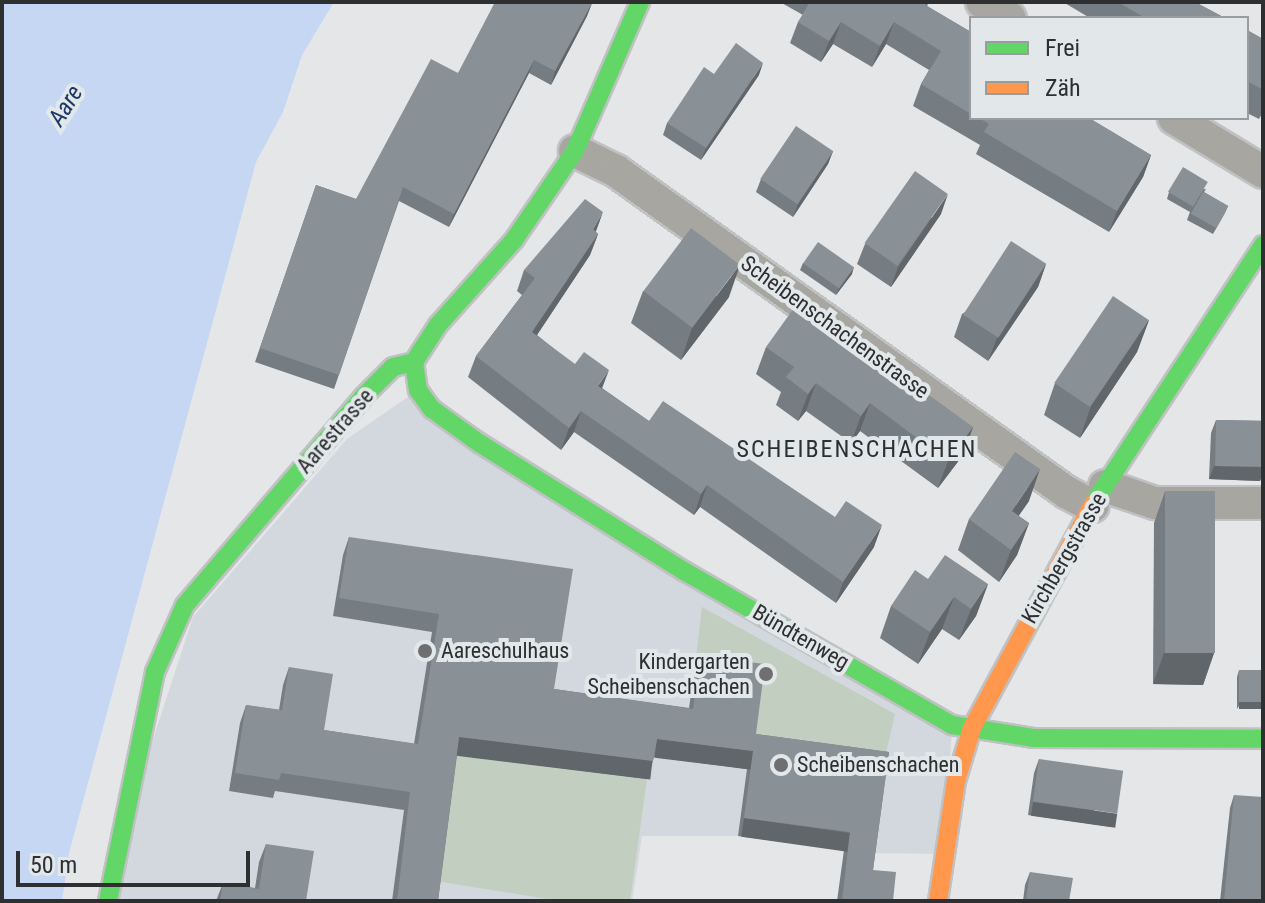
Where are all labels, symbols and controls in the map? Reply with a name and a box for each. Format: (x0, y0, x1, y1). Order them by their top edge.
legend (969, 16, 1249, 120)
text: Frei (1045, 34, 1080, 62)
text: Zäh (1045, 74, 1081, 102)
water label: Aare (43, 80, 89, 132)
street label: Scheibenschachenstrasse (736, 250, 934, 404)
street label: Aarestrasse (291, 383, 379, 479)
district label: SCHEIBENSCHACHEN (737, 436, 977, 464)
street label: Kirchbergstrasse (1016, 488, 1112, 628)
street label: Bündtenweg (748, 599, 854, 675)
place label: Aareschulhaus (441, 638, 569, 664)
marker: Aareschulhaus (416, 642, 434, 660)
place label: Kindergarten Scheibenschachen (588, 648, 750, 700)
marker: Kindergarten Scheibenschachen (757, 665, 775, 683)
place label: Scheibenschachen (797, 752, 959, 778)
marker: Scheibenschachen (772, 756, 790, 774)
scale bar (20, 835, 254, 885)
text: 50 m (30, 851, 77, 879)

